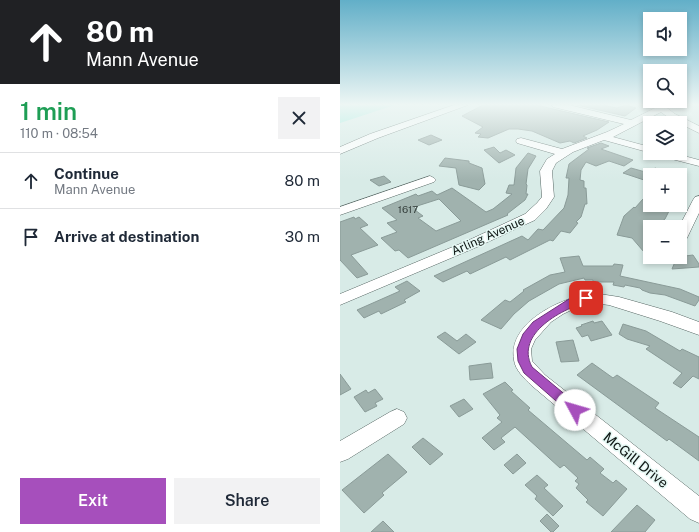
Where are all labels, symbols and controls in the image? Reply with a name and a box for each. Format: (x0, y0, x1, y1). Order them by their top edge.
map controls (643, 12, 687, 264)
button: sound (643, 12, 687, 56)
text: 80 m (86, 15, 154, 48)
icon: ahead (20, 16, 72, 68)
text: Mann Avenue (86, 49, 199, 70)
button: search (643, 64, 687, 108)
text: 1 min (20, 97, 77, 125)
button: close (278, 97, 320, 139)
button: layers (643, 116, 687, 160)
text: 110 m · 08:54 (20, 126, 98, 141)
text: Continue (54, 165, 119, 182)
button: + (643, 168, 687, 212)
icon: ahead (20, 170, 42, 192)
text: 80 m (285, 172, 320, 189)
text: Mann Avenue (54, 182, 135, 197)
house number: 1617 (398, 203, 418, 215)
street label: Arling Avenue (449, 214, 527, 258)
button: − (643, 220, 687, 264)
icon: arrive (20, 226, 42, 248)
text: Arrive at destination (54, 228, 199, 245)
text: 30 m (285, 228, 320, 245)
pin (569, 281, 603, 315)
icon: arrive (575, 287, 597, 309)
position arrow (554, 389, 596, 431)
street label: McGill Drive (600, 429, 672, 491)
button: Exit (20, 478, 166, 524)
button: Share (174, 478, 320, 524)

